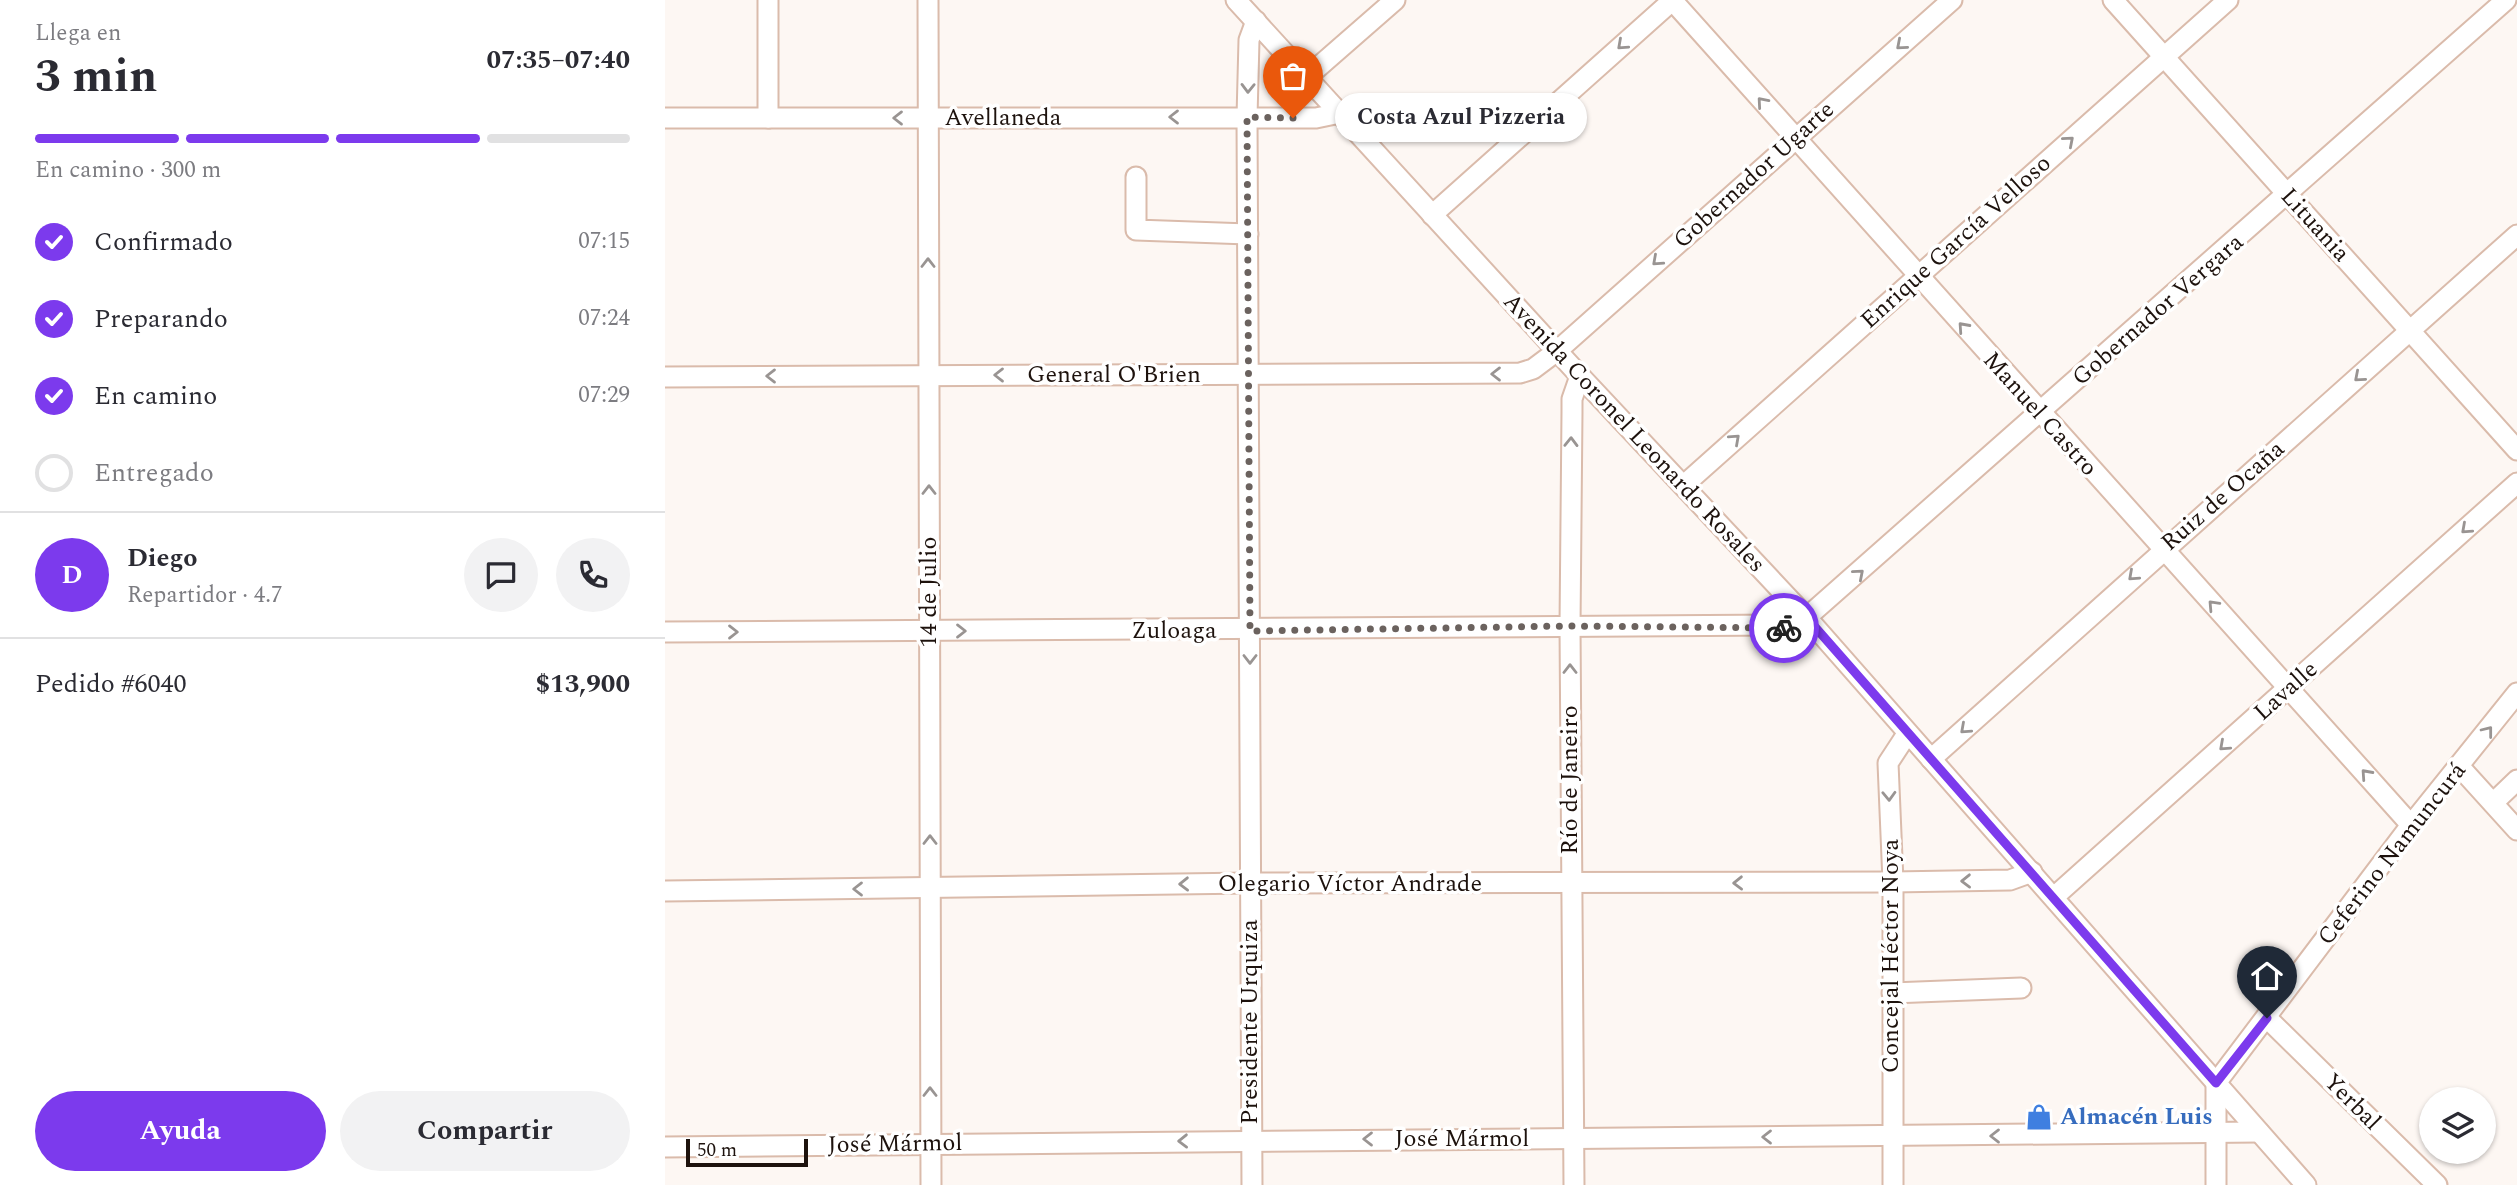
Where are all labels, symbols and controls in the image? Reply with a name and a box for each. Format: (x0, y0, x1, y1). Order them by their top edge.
text: Llega en (35, 16, 121, 51)
one-way arrow (1617, 37, 1630, 49)
one-way arrow (1896, 37, 1909, 49)
text: 07:35–07:40 (486, 40, 630, 80)
text: 3 min (35, 42, 157, 112)
pin (1263, 46, 1323, 118)
icon: bag (1274, 57, 1312, 95)
one-way arrow (1240, 83, 1256, 94)
street label: Gobernador Ugarte (1665, 93, 1843, 257)
callout: Costa Azul Pizzeria (1335, 94, 1587, 142)
one-way arrow (1758, 97, 1770, 110)
street label: Avellaneda (945, 100, 1062, 136)
text: Costa Azul Pizzeria (1357, 100, 1565, 135)
one-way arrow (1169, 109, 1179, 125)
one-way arrow (892, 110, 903, 126)
one-way arrow (2061, 137, 2074, 149)
street label: Enrique García Velloso (1852, 146, 2060, 338)
text: En camino · 300 m (35, 153, 221, 188)
street label: Lituania (2272, 180, 2358, 270)
text: Confirmado (94, 222, 233, 262)
icon: check (35, 223, 73, 261)
text: 07:15 (578, 224, 630, 259)
street label: Gobernador Vergara (2064, 225, 2252, 395)
one-way arrow (1652, 253, 1665, 265)
one-way arrow (920, 257, 935, 268)
street label: Avenida Coronel Leonardo Rosales (1494, 285, 1774, 581)
text: Preparando (94, 299, 228, 339)
icon: check (35, 300, 73, 338)
text: 07:24 (578, 301, 630, 336)
one-way arrow (1958, 322, 1971, 335)
street label: Manuel Castro (1974, 343, 2106, 485)
street label: General O'Brien (1027, 357, 1201, 393)
one-way arrow (1490, 366, 1500, 382)
one-way arrow (993, 367, 1003, 383)
one-way arrow (765, 368, 776, 384)
one-way arrow (2354, 369, 2367, 381)
text: En camino (94, 376, 217, 416)
icon: check (35, 377, 73, 415)
text: 07:29 (578, 378, 630, 413)
street label: Ruiz de Ocaña (2153, 432, 2293, 560)
one-way arrow (1727, 435, 1740, 447)
one-way arrow (1563, 436, 1579, 447)
text: Entregado (94, 453, 214, 493)
one-way arrow (921, 485, 937, 495)
one-way arrow (2461, 521, 2474, 533)
street label: 14 de Julio (911, 536, 947, 648)
text: Diego (127, 538, 198, 578)
button: chat (464, 538, 538, 612)
button: phone (556, 538, 630, 612)
text: D (62, 555, 82, 595)
one-way arrow (2129, 568, 2142, 580)
one-way arrow (1851, 570, 1864, 582)
text: Repartidor · 4.7 (127, 578, 283, 613)
courier (1749, 593, 1819, 663)
one-way arrow (2209, 600, 2221, 613)
icon: bike (1765, 609, 1803, 647)
street label: Zuloaga (1131, 613, 1217, 649)
one-way arrow (956, 623, 966, 639)
one-way arrow (728, 624, 739, 640)
street label: Lavalle (2246, 652, 2326, 730)
one-way arrow (1242, 654, 1258, 664)
text: Pedido #6040 (35, 664, 186, 704)
text: $13,900 (536, 664, 630, 704)
one-way arrow (1562, 664, 1578, 674)
street label: Río de Janeiro (1552, 705, 1588, 855)
one-way arrow (1960, 720, 1973, 733)
one-way arrow (2479, 726, 2492, 738)
one-way arrow (2219, 738, 2232, 750)
street label: Ceferino Namuncurá (2309, 754, 2475, 953)
one-way arrow (2362, 769, 2374, 782)
one-way arrow (1882, 791, 1897, 802)
one-way arrow (922, 835, 938, 845)
street label: Concejal Héctor Noya (1873, 838, 1909, 1073)
street label: Olegario Víctor Andrade (1218, 866, 1482, 902)
one-way arrow (1960, 873, 1971, 888)
one-way arrow (1733, 875, 1743, 891)
one-way arrow (1178, 876, 1188, 892)
one-way arrow (853, 881, 863, 897)
street label: Presidente Urquiza (1232, 919, 1268, 1125)
pin (2237, 946, 2297, 1018)
icon: home (2248, 957, 2286, 995)
street label: Yerbal (2315, 1065, 2389, 1139)
one-way arrow (922, 1087, 938, 1097)
map controls (2419, 1087, 2496, 1164)
button: layers (2419, 1087, 2496, 1164)
button: Ayuda (35, 1091, 326, 1171)
button: Compartir (340, 1091, 630, 1171)
place label: Almacén Luis (2060, 1099, 2213, 1135)
shop icon: Almacén Luis (2024, 1102, 2054, 1132)
street label: José Mármol (1395, 1121, 1529, 1157)
street label: José Mármol (827, 1125, 963, 1163)
one-way arrow (1989, 1128, 1999, 1144)
one-way arrow (1761, 1129, 1772, 1145)
one-way arrow (1362, 1131, 1373, 1147)
one-way arrow (1177, 1133, 1188, 1148)
scale bar (686, 1136, 809, 1168)
text: 50 m (697, 1136, 737, 1165)

